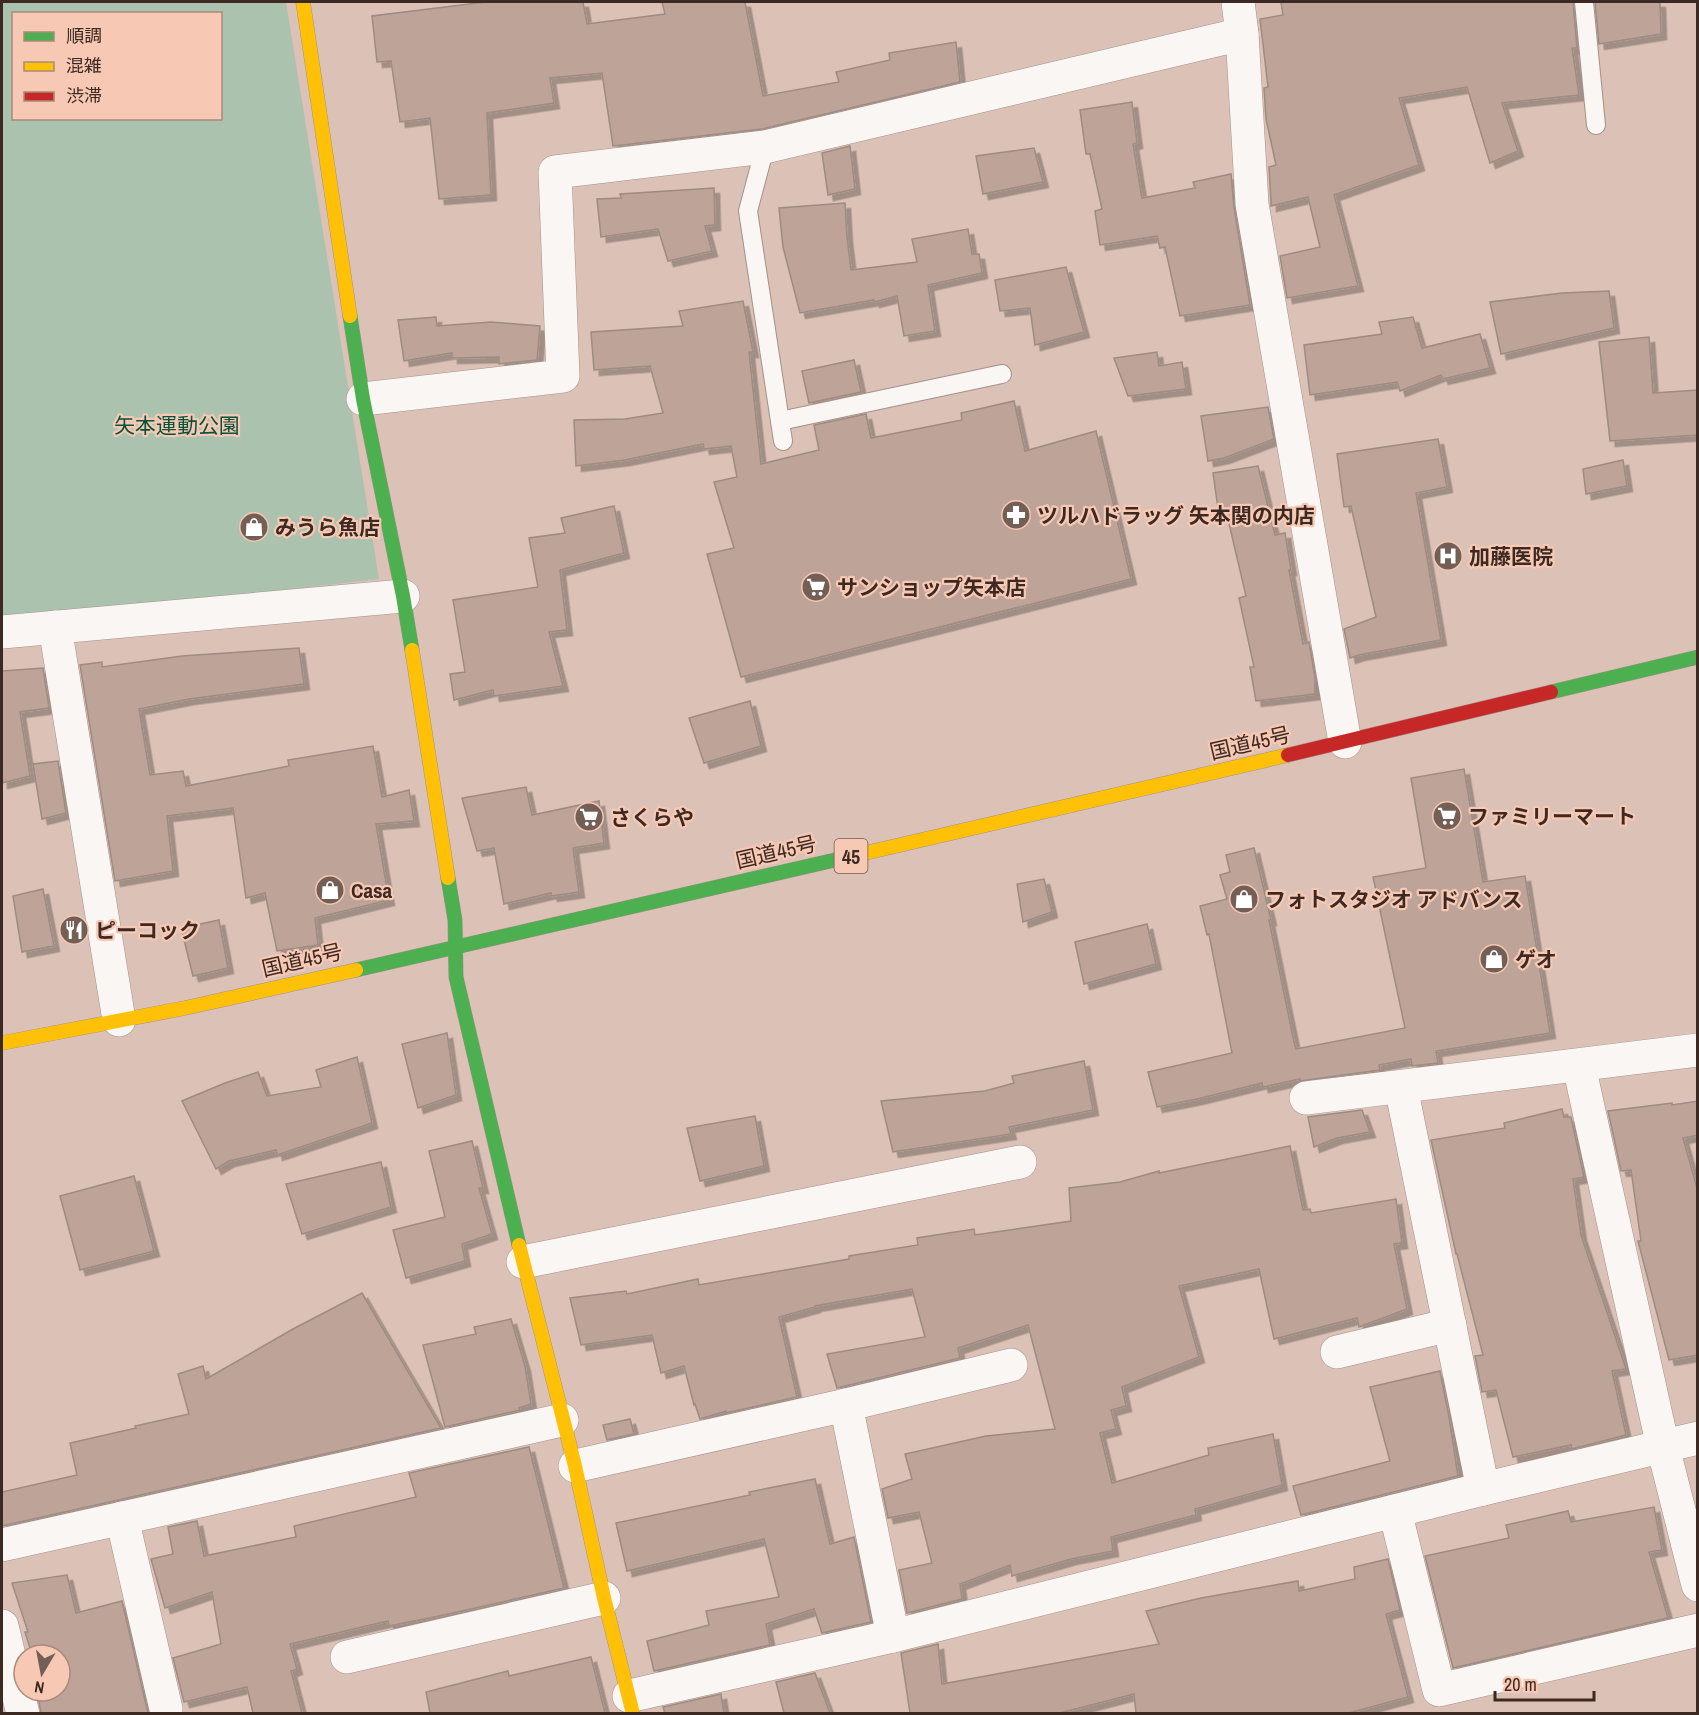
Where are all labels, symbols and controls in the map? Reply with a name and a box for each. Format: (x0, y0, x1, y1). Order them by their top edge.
legend (12, 12, 222, 120)
text: 順調 (66, 23, 102, 48)
text: 混雑 (66, 53, 102, 78)
text: 渋滞 (66, 83, 102, 108)
park label: 矢本運動公園 (114, 411, 240, 440)
pharmacy icon: ツルハドラッグ 矢本関の内店 (1000, 499, 1032, 531)
place label: ツルハドラッグ 矢本関の内店 (1037, 501, 1315, 530)
shop icon: みうら魚店 (238, 511, 270, 543)
place label: みうら魚店 (275, 513, 380, 542)
hospital icon: 加藤医院 (1432, 540, 1464, 572)
place label: 加藤医院 (1469, 542, 1553, 571)
supermarket icon: サンショップ矢本店 (800, 571, 832, 603)
place label: サンショップ矢本店 (837, 573, 1026, 602)
street label: 国道45号 (1207, 720, 1293, 766)
supermarket icon: ファミリーマート (1431, 800, 1463, 832)
supermarket icon: さくらや (573, 801, 605, 833)
place label: ファミリーマート (1468, 802, 1636, 831)
place label: さくらや (610, 803, 694, 832)
street label: 国道45号 (733, 829, 819, 875)
road number: 45 (834, 839, 868, 873)
shop icon: Casa (314, 874, 346, 906)
place label: Casa (351, 876, 393, 905)
shop icon: フォトスタジオ アドバンス (1228, 883, 1260, 915)
place label: フォトスタジオ アドバンス (1265, 885, 1522, 914)
restaurant icon: ピーコック (58, 914, 90, 946)
place label: ピーコック (95, 916, 200, 945)
street label: 国道45号 (259, 937, 345, 983)
shop icon: ゲオ (1478, 943, 1510, 975)
place label: ゲオ (1515, 945, 1557, 974)
north arrow (12, 1643, 72, 1703)
scale bar (1495, 1664, 1594, 1702)
text: 20 m (1504, 1672, 1537, 1697)
text: N (33, 1676, 46, 1699)

